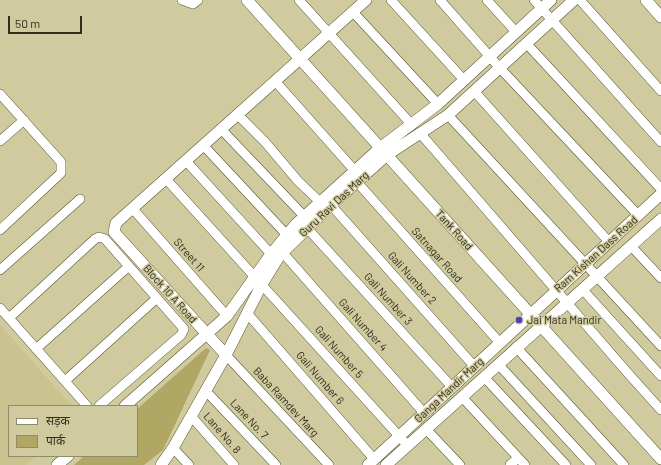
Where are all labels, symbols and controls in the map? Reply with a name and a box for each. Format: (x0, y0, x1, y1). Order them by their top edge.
scale bar (10, 8, 84, 34)
text: 50 m (15, 16, 40, 30)
street label: Guru Ravi Das Marg (296, 168, 372, 240)
street label: Tank Road (432, 207, 476, 253)
street label: Ram Kishan Dass Road (552, 213, 640, 295)
street label: Satnagar Road (409, 225, 465, 285)
street label: Street 11 (171, 236, 207, 274)
street label: Gali Number 2 (385, 249, 439, 307)
street label: Block 10 A Road (140, 262, 200, 326)
street label: Gali Number 3 (361, 270, 415, 328)
street label: Gali Number 4 (336, 296, 390, 354)
place label: Jai Mata Mandir (527, 313, 601, 327)
marker: Jai Mata Mandir (514, 315, 524, 325)
street label: Gali Number 5 (312, 323, 366, 381)
street label: Gali Number 6 (293, 349, 347, 407)
street label: Ganga Mandir Marg (412, 355, 486, 425)
street label: Baba Ramdev Marg (250, 365, 322, 439)
street label: Lane No. 7 (227, 396, 271, 442)
legend (8, 405, 138, 457)
street label: Lane No. 8 (201, 410, 243, 456)
text: सड़क (46, 413, 70, 427)
text: पार्क (46, 433, 65, 447)

